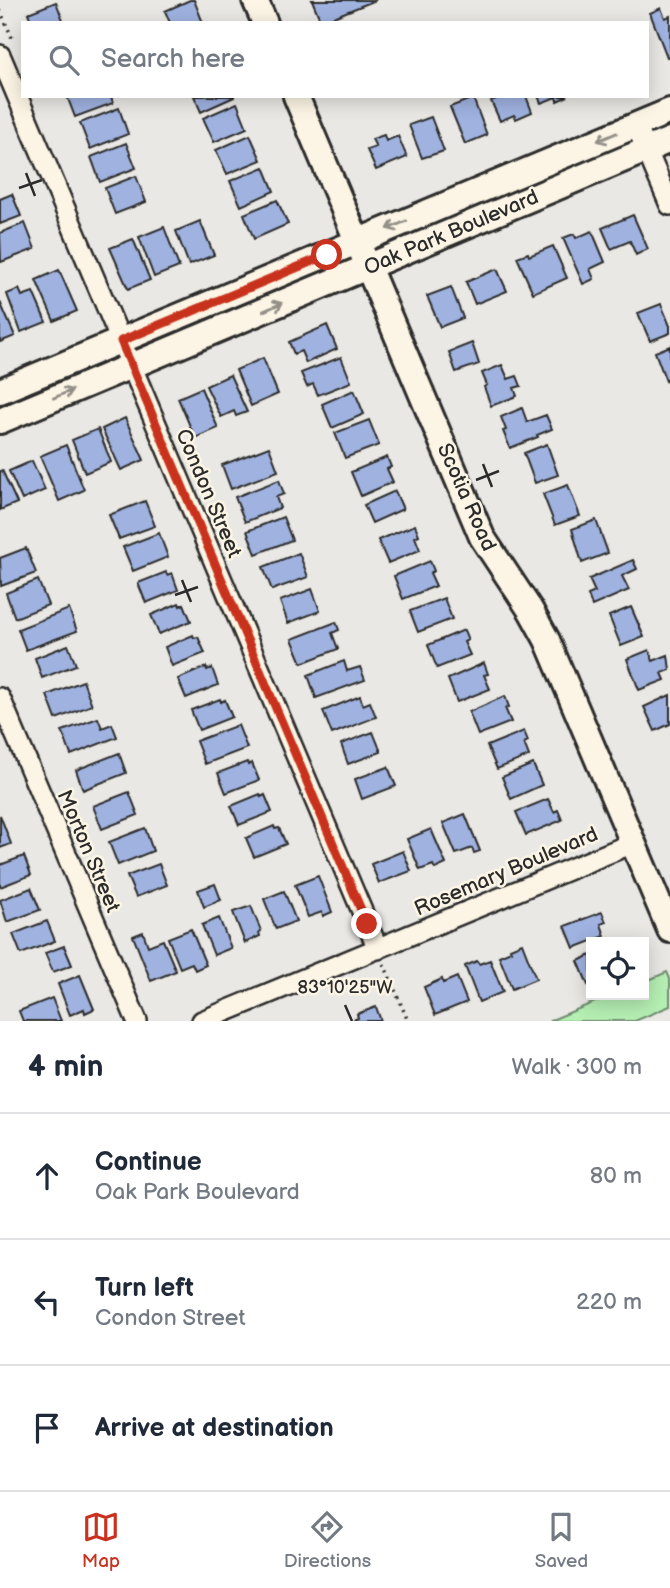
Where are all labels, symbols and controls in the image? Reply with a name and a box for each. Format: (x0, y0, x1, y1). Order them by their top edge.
search box (21, 21, 649, 98)
icon: search (45, 41, 83, 79)
text: Search here (101, 44, 245, 75)
one-way arrow (597, 131, 618, 144)
street label: Oak Park Boulevard (360, 184, 542, 280)
one-way arrow (387, 219, 409, 232)
route start (311, 239, 342, 270)
one-way arrow (262, 300, 283, 313)
one-way arrow (52, 387, 73, 400)
street label: Condon Street (170, 425, 247, 562)
street label: Scotia Road (432, 439, 501, 555)
street label: Morton Street (52, 786, 126, 917)
street label: Rosemary Boulevard (411, 821, 602, 921)
route end (351, 908, 382, 939)
map controls (586, 937, 649, 1000)
button: locate (586, 937, 649, 1000)
text: 83°10'25"W (297, 977, 393, 998)
text: 4 min (28, 1049, 103, 1085)
text: Walk · 300 m (511, 1053, 642, 1081)
text: Continue (95, 1147, 202, 1178)
icon: ahead (28, 1157, 66, 1195)
text: 80 m (590, 1162, 642, 1190)
text: Oak Park Boulevard (95, 1178, 300, 1206)
text: Turn left (95, 1273, 194, 1304)
icon: left (28, 1283, 66, 1321)
text: 220 m (576, 1288, 642, 1316)
text: Condon Street (95, 1304, 246, 1332)
icon: arrive (28, 1409, 66, 1447)
text: Arrive at destination (95, 1413, 334, 1444)
tab: Map (82, 1508, 120, 1573)
tab: Directions (284, 1508, 371, 1573)
tab: Saved (535, 1508, 588, 1573)

